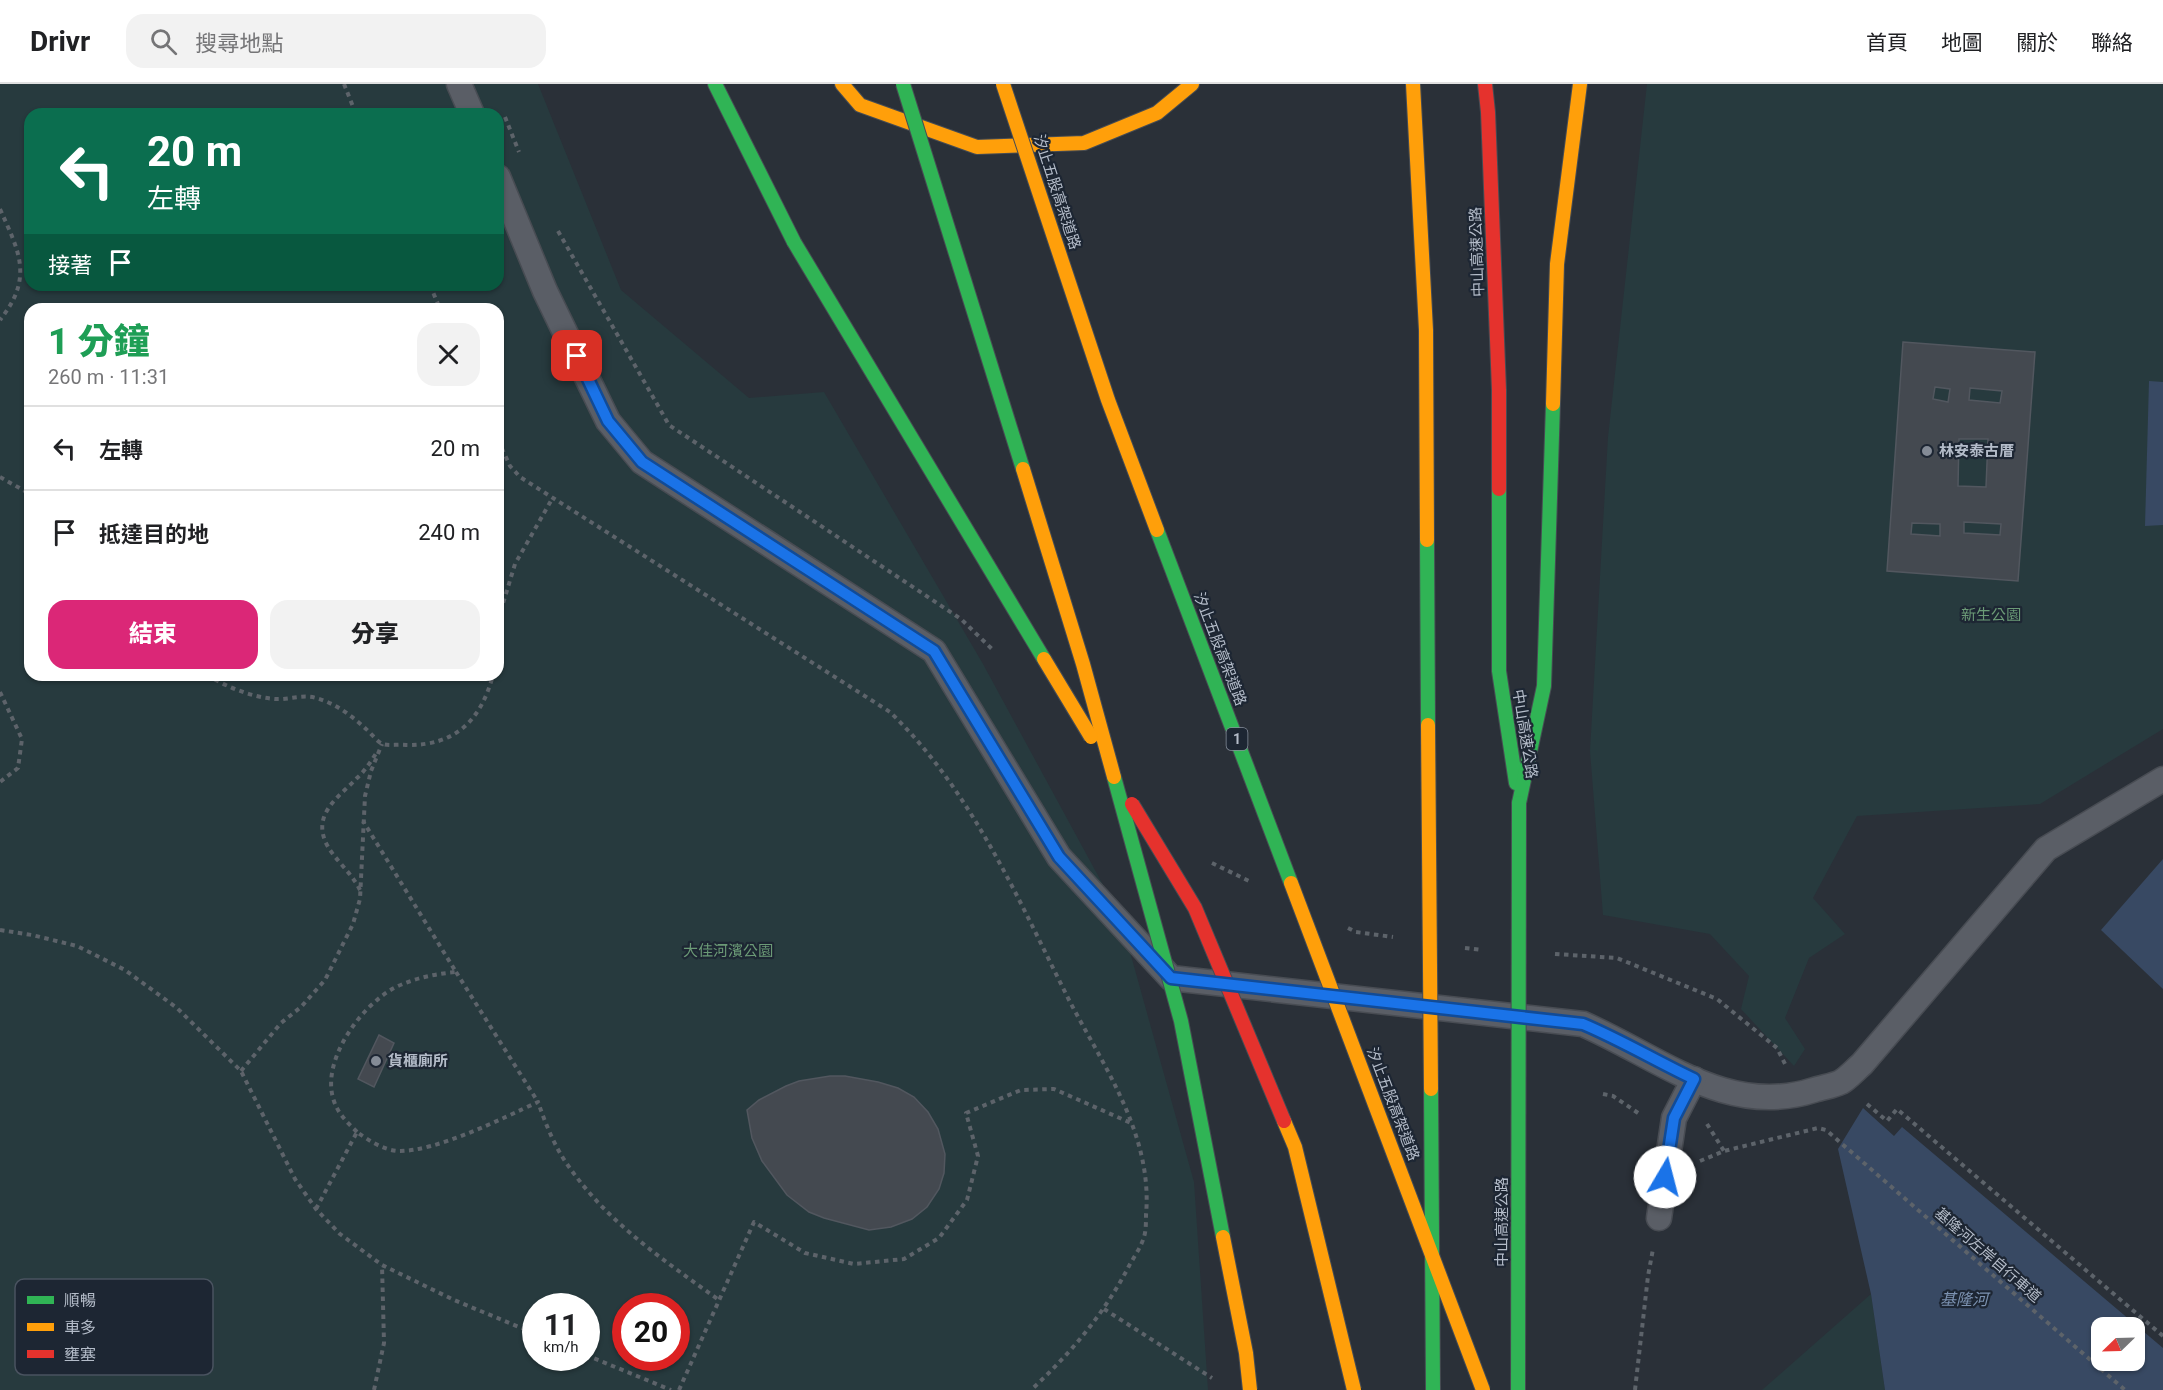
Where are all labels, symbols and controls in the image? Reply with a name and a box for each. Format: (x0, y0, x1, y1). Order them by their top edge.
search box (126, 14, 546, 68)
text: Drivr (30, 25, 90, 58)
icon: search (147, 25, 180, 58)
text: 搜尋地點 (195, 31, 283, 56)
text: 首頁 (1866, 31, 1908, 55)
text: 地圖 (1941, 31, 1983, 55)
text: 關於 (2016, 31, 2058, 55)
text: 聯絡 (2091, 31, 2133, 55)
text: 20 m (147, 127, 242, 176)
icon: left (48, 132, 126, 210)
street label: 汐止五股高架道路 (1030, 132, 1084, 252)
text: 左轉 (147, 183, 201, 215)
street label: 中山高速公路 (1466, 207, 1488, 297)
icon: arrive (104, 246, 137, 279)
text: 接著 (48, 253, 92, 278)
text: 1 分鐘 (48, 321, 150, 363)
button: close (417, 323, 480, 386)
pin (551, 330, 602, 381)
icon: arrive (560, 339, 593, 372)
text: 260 m · 11:31 (48, 365, 169, 389)
icon: left (48, 432, 81, 465)
text: 20 m (431, 436, 480, 461)
text: 左轉 (99, 438, 143, 463)
place label: 林安泰古厝 (1939, 442, 2014, 460)
marker: 林安泰古厝 (1920, 444, 1934, 458)
icon: arrive (48, 516, 81, 549)
text: 240 m (418, 520, 480, 545)
text: 抵達目的地 (99, 522, 209, 547)
street label: 汐止五股高架道路 (1190, 590, 1250, 708)
button: 結束 (48, 600, 258, 669)
button: 分享 (270, 600, 480, 669)
park label: 新生公園 (1961, 606, 2021, 624)
street label: 中山高速公路 (1509, 688, 1541, 780)
road number: 1 (1226, 728, 1248, 750)
park label: 大佳河濱公園 (683, 942, 773, 960)
street label: 汐止五股高架道路 (1363, 1045, 1423, 1163)
place label: 貨櫃廁所 (388, 1052, 448, 1070)
marker: 貨櫃廁所 (369, 1054, 383, 1068)
position arrow (1633, 1145, 1697, 1209)
street label: 中山高速公路 (1493, 1177, 1511, 1267)
street label: 基隆河左岸自行車道 (1931, 1204, 2045, 1306)
legend (15, 1279, 213, 1375)
water label: 基隆河 (1940, 1289, 1988, 1309)
text: 順暢 (64, 1291, 96, 1310)
speed limit sign: 20 (612, 1293, 690, 1371)
text: 11 (544, 1307, 578, 1342)
north arrow (2091, 1317, 2145, 1371)
map controls (2091, 1317, 2145, 1371)
text: 車多 (64, 1318, 96, 1337)
text: km/h (543, 1338, 579, 1356)
text: 壅塞 (64, 1345, 96, 1364)

